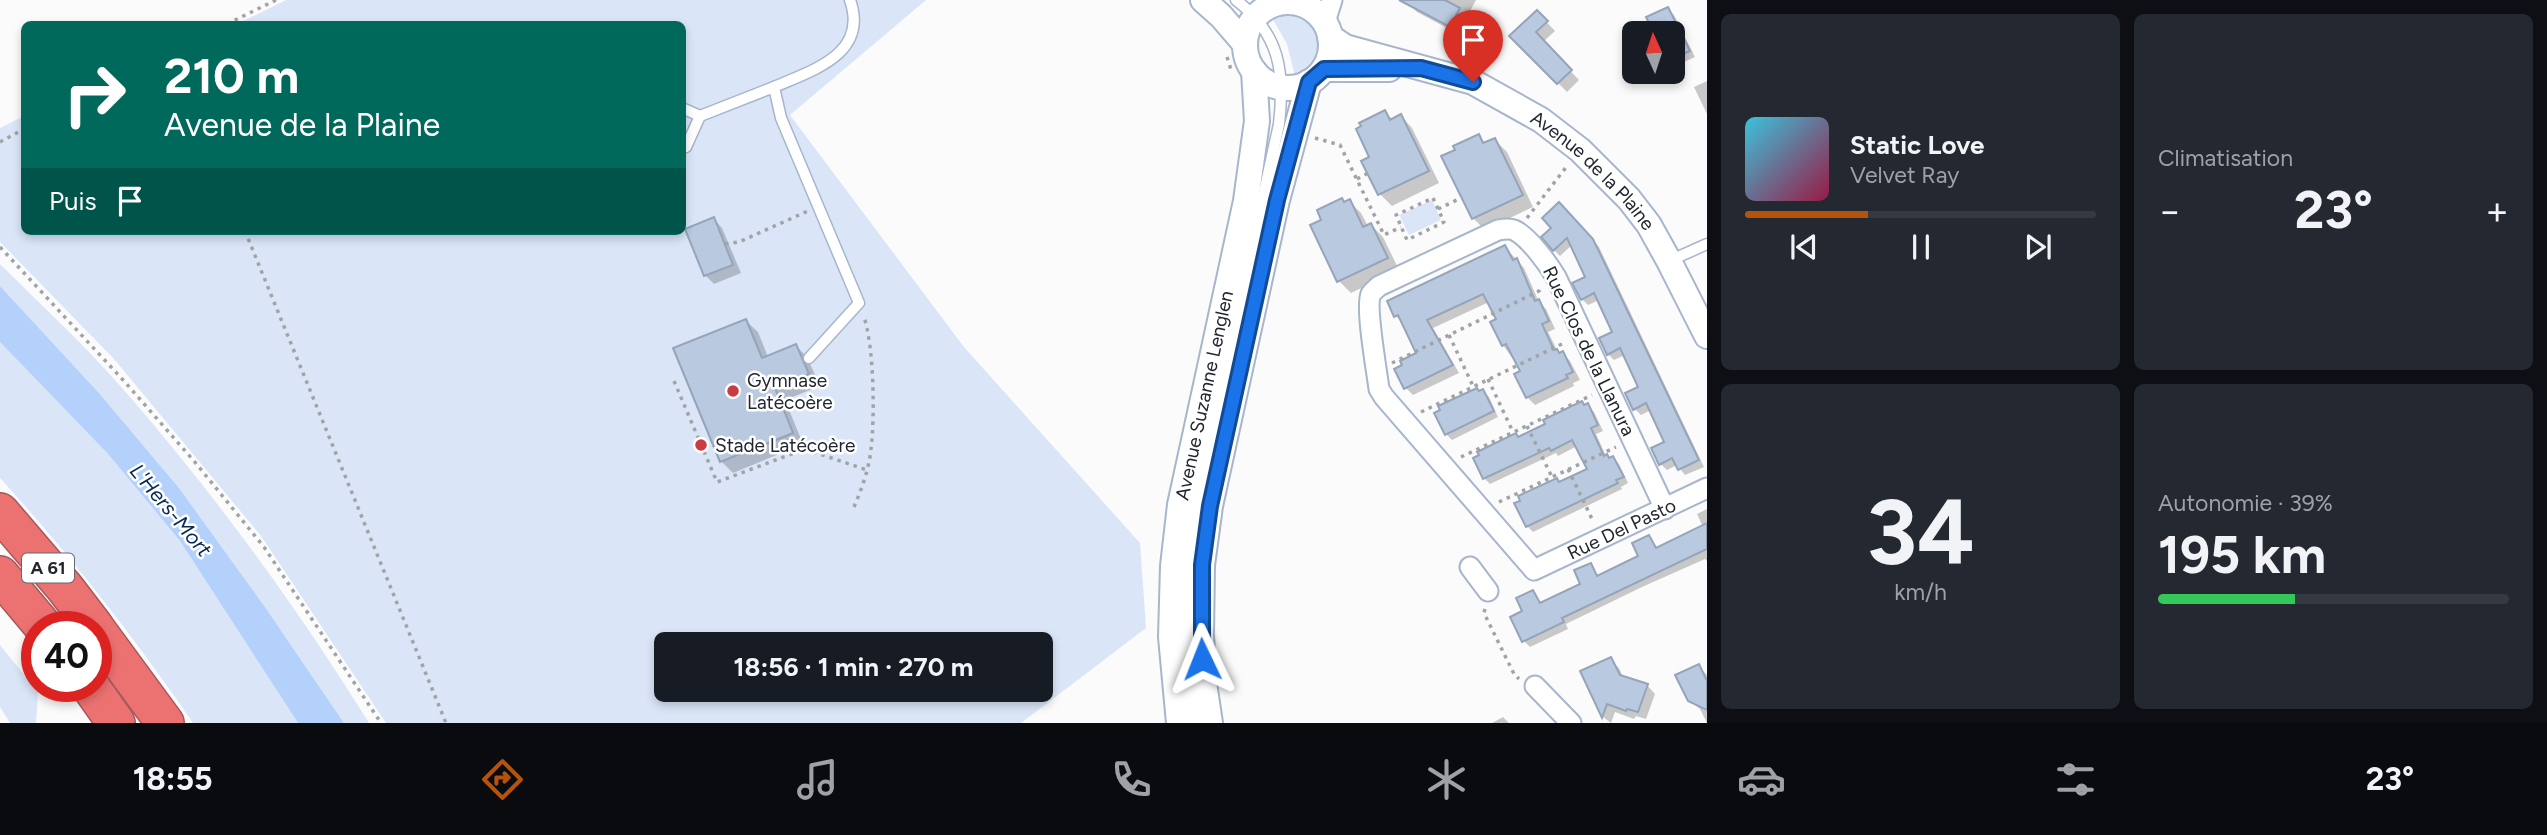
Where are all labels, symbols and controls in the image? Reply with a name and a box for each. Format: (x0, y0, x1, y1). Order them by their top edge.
pin (1443, 10, 1503, 82)
icon: arrive (1454, 21, 1492, 59)
north arrow (1622, 21, 1685, 84)
map controls (1622, 21, 1685, 84)
text: 210 m (164, 46, 299, 105)
icon: right (49, 49, 140, 140)
street label: Avenue de la Plaine (1527, 105, 1660, 234)
text: Avenue de la Plaine (164, 106, 440, 144)
text: Static Love (1850, 129, 1984, 161)
text: Climatisation (2158, 144, 2293, 172)
text: Velvet Ray (1850, 161, 1959, 189)
text: 23° (2294, 179, 2373, 241)
icon: arrive (111, 182, 149, 220)
text: Puis (49, 185, 97, 217)
text: − (2158, 188, 2182, 234)
text: + (2485, 188, 2509, 234)
icon: previous (1785, 228, 1823, 266)
icon: pause (1902, 228, 1940, 266)
icon: next (2019, 228, 2057, 266)
street label: Rue Clos de la Llanura (1538, 262, 1640, 440)
street label: Avenue Suzanne Lenglen (1170, 288, 1238, 502)
place label: Gymnase Latécoère (747, 369, 833, 414)
marker: Gymnase Latécoère (725, 383, 741, 399)
place label: Stade Latécoère (715, 434, 855, 457)
marker: Stade Latécoère (693, 437, 709, 453)
water label: L'Hers-Mort (125, 459, 218, 562)
text: 34 (1866, 478, 1975, 587)
text: Autonomie · 39% (2158, 489, 2333, 517)
street label: Rue Del Pasto (1563, 493, 1679, 564)
text: 195 km (2158, 524, 2326, 586)
road number: A 61 (22, 554, 74, 582)
text: km/h (1894, 578, 1947, 606)
speed limit sign: 40 (21, 611, 112, 702)
position arrow (1165, 622, 1239, 696)
text: 18:56 · 1 min · 270 m (734, 651, 973, 683)
icon: directions (478, 755, 527, 804)
icon: music (793, 755, 842, 804)
icon: phone (1107, 755, 1156, 804)
icon: climate (1422, 755, 1471, 804)
icon: car (1737, 755, 1786, 804)
icon: filters (2051, 755, 2100, 804)
text: 18:55 (133, 760, 213, 798)
text: 23° (2366, 760, 2414, 798)

